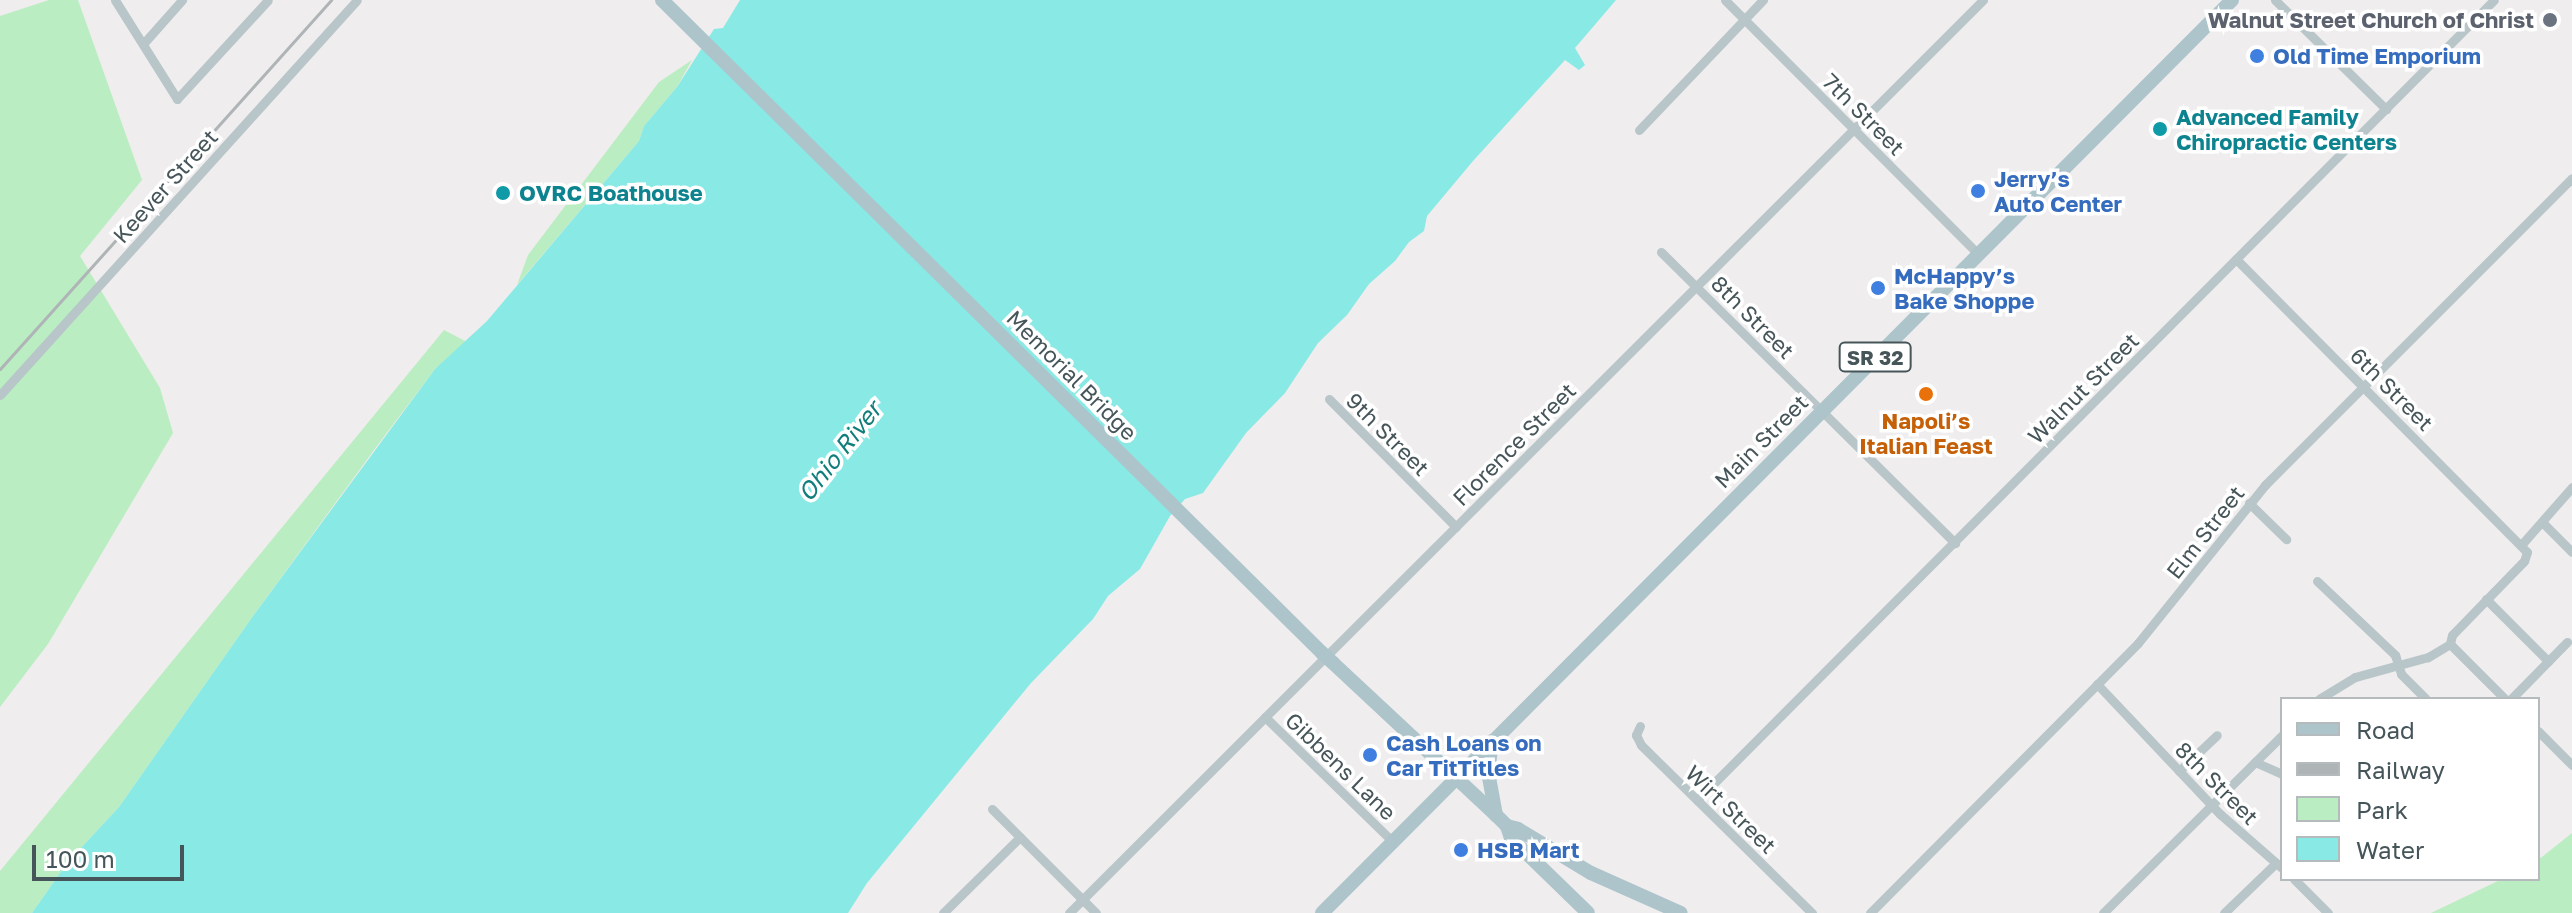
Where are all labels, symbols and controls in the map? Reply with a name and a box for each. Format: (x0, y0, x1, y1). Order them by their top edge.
place label: Walnut Street Church of Christ (2208, 7, 2534, 33)
marker: Walnut Street Church of Christ (2541, 11, 2559, 29)
place label: Old Time Emporium (2273, 43, 2481, 69)
marker: Old Time Emporium (2248, 47, 2266, 65)
street label: 7th Street (1818, 68, 1910, 160)
place label: Advanced Family Chiropractic Centers (2176, 103, 2397, 154)
marker: Advanced Family Chiropractic Centers (2151, 120, 2169, 138)
street label: Keever Street (107, 124, 223, 248)
place label: Jerry’s Auto Center (1994, 165, 2122, 216)
place label: OVRC Boathouse (519, 180, 703, 206)
marker: Jerry’s Auto Center (1969, 182, 1987, 200)
marker: OVRC Boathouse (494, 184, 512, 202)
place label: McHappy’s Bake Shoppe (1894, 262, 2034, 314)
street label: 8th Street (1706, 270, 1800, 364)
marker: McHappy’s Bake Shoppe (1869, 279, 1887, 297)
street label: Memorial Bridge (1002, 305, 1142, 445)
street label: Walnut Street (2022, 327, 2144, 449)
road number: SR 32 (1837, 341, 1913, 373)
street label: 6th Street (2345, 342, 2439, 436)
street label: Florence Street (1447, 377, 1581, 511)
marker: Napoli’s Italian Feast (1917, 385, 1935, 403)
street label: 9th Street (1341, 387, 1435, 481)
street label: Main Street (1709, 389, 1813, 493)
water label: Ohio River (791, 396, 887, 506)
place label: Napoli’s Italian Feast (1859, 407, 1993, 458)
street label: Elm Street (2161, 480, 2249, 584)
legend (2280, 697, 2540, 881)
street label: Gibbens Lane (1280, 707, 1402, 825)
text: Road (2356, 715, 2415, 744)
place label: Cash Loans on Car TitTitles (1386, 729, 1542, 780)
street label: 8th Street (2170, 736, 2264, 830)
marker: Cash Loans on Car TitTitles (1361, 746, 1379, 764)
text: Railway (2356, 755, 2445, 784)
street label: Wirt Street (1680, 759, 1782, 859)
text: Park (2356, 795, 2408, 824)
scale bar (36, 829, 188, 879)
text: Water (2356, 835, 2424, 864)
place label: HSB Mart (1477, 837, 1580, 863)
marker: HSB Mart (1452, 841, 1470, 859)
text: 100 m (46, 844, 115, 873)

